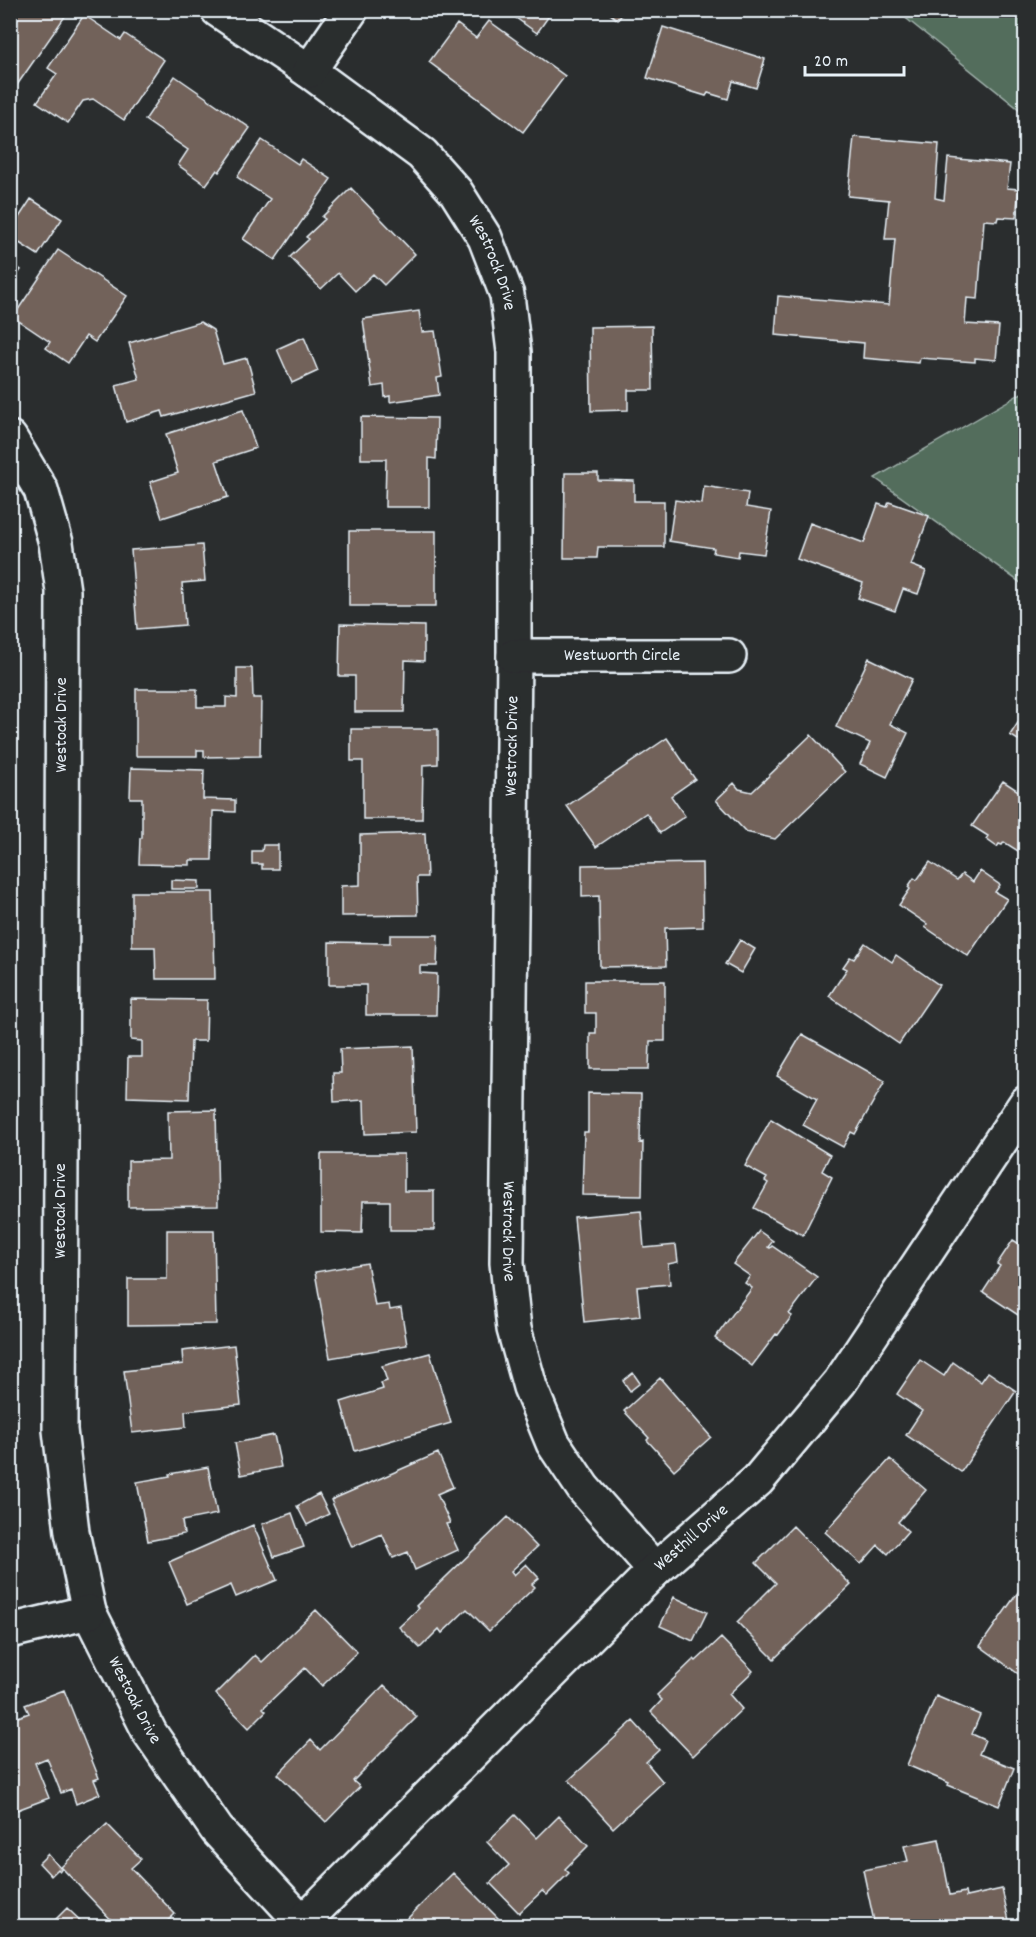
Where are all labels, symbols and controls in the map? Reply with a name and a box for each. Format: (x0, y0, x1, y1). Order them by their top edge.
scale bar (805, 39, 904, 77)
text: 20 m (814, 50, 848, 75)
street label: Westrock Drive (461, 211, 521, 312)
street label: Westworth Circle (564, 644, 680, 669)
street label: Westoak Drive (50, 677, 75, 773)
street label: Westrock Drive (500, 695, 526, 797)
street label: Westoak Drive (49, 1163, 74, 1259)
street label: Westrock Drive (494, 1181, 521, 1283)
street label: Westhill Drive (649, 1498, 734, 1578)
street label: Westoak Drive (101, 1653, 167, 1750)

